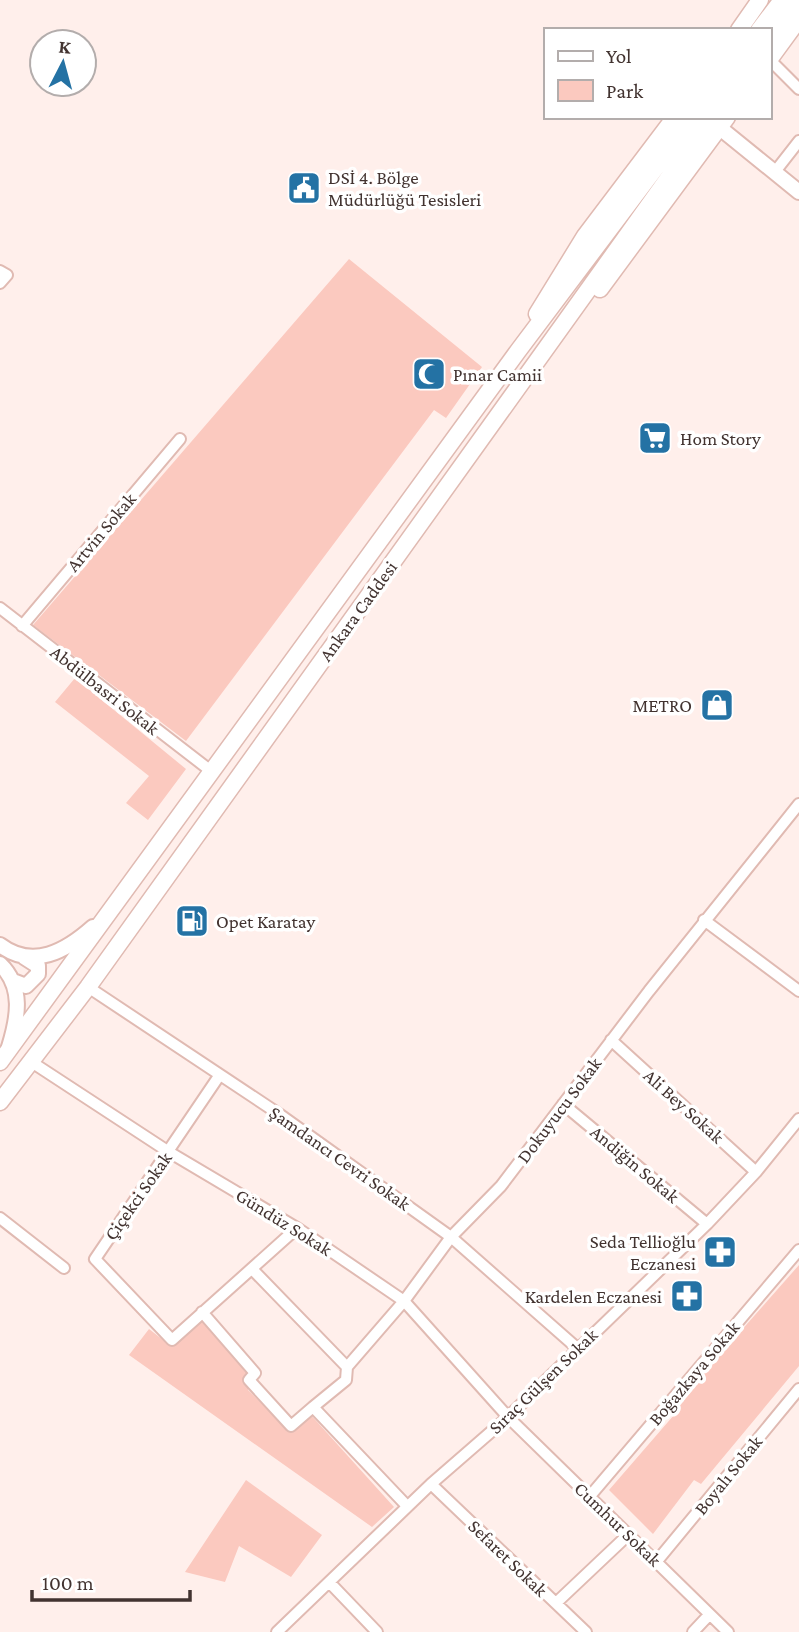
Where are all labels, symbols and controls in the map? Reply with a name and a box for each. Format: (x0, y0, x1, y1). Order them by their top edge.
north arrow (28, 28, 98, 98)
legend (544, 28, 771, 119)
text: K (58, 36, 73, 58)
text: Yol (606, 44, 632, 68)
text: Park (606, 79, 643, 103)
place label: DSİ 4. Bölge Müdürlüğü Tesisleri (328, 167, 481, 210)
public building icon: DSİ 4. Bölge Müdürlüğü Tesisleri (285, 169, 323, 207)
mosque icon: Pınar Camii (410, 355, 448, 393)
place label: Pınar Camii (453, 364, 542, 385)
supermarket icon: Hom Story (636, 419, 674, 457)
place label: Hom Story (680, 428, 761, 449)
street label: Artvin Sokak (62, 488, 141, 576)
street label: Ankara Caddesi (315, 557, 401, 665)
street label: Abdülbasri Sokak (47, 641, 164, 739)
shop icon: METRO (698, 686, 736, 724)
place label: METRO (633, 695, 692, 716)
fuel station icon: Opet Karatay (173, 902, 211, 940)
place label: Opet Karatay (216, 911, 315, 932)
street label: Dokuyucu Sokak (512, 1052, 606, 1167)
street label: Ali Bey Sokak (640, 1065, 729, 1148)
street label: Şamdancı Cevri Sokak (266, 1101, 415, 1215)
street label: Andiğin Sokak (586, 1121, 684, 1208)
street label: Çiçekci Sokak (100, 1147, 177, 1244)
street label: Gündüz Sokak (232, 1184, 337, 1260)
place label: Seda Tellioğlu Eczanesi (590, 1231, 696, 1274)
pharmacy icon: Seda Tellioğlu Eczanesi (701, 1233, 739, 1271)
pharmacy icon: Kardelen Eczanesi (668, 1277, 706, 1315)
place label: Kardelen Eczanesi (525, 1286, 662, 1307)
street label: Boğazkaya Sokak (644, 1316, 744, 1429)
street label: Sıraç Gülşen Sokak (485, 1323, 602, 1438)
street label: Boyalı Sokak (690, 1430, 767, 1519)
street label: Cumhur Sokak (570, 1477, 666, 1571)
street label: Sefaret Sokak (464, 1515, 552, 1601)
scale bar (32, 1558, 189, 1602)
text: 100 m (42, 1571, 94, 1595)

